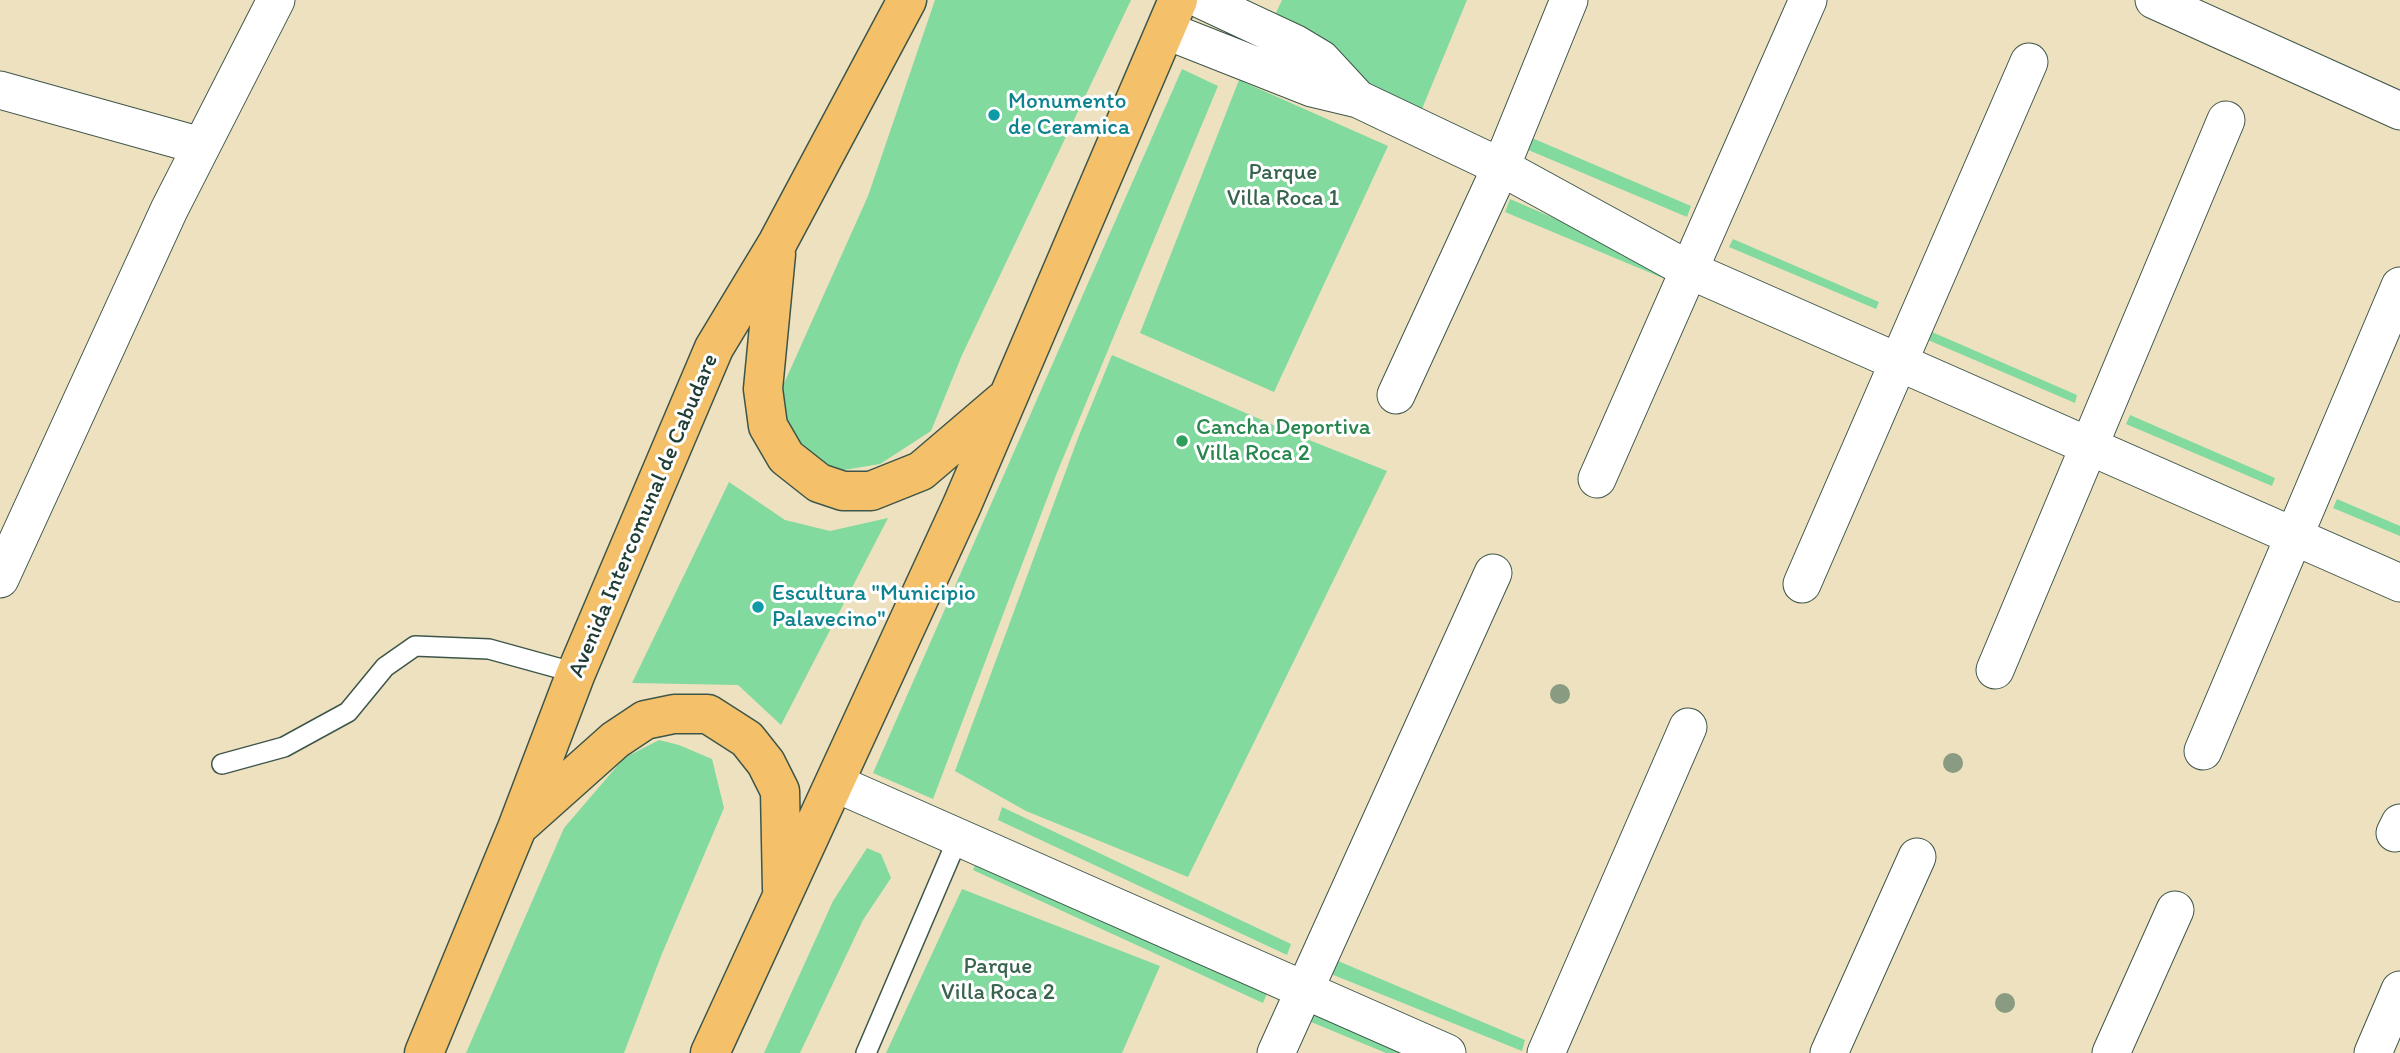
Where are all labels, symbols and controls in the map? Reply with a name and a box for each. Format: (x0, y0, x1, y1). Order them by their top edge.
place label: Monumento de Ceramica (1008, 88, 1130, 142)
marker: Monumento de Ceramica (986, 107, 1002, 123)
park label: Parque Villa Roca 1 (1227, 159, 1339, 213)
street label: Avenida Intercomunal de Cabudare (563, 350, 725, 682)
place label: Cancha Deportiva Villa Roca 2 (1196, 414, 1371, 468)
marker: Cancha Deportiva Villa Roca 2 (1174, 433, 1190, 449)
place label: Escultura "Municipio Palavecino" (772, 580, 976, 634)
marker: Escultura "Municipio Palavecino" (750, 599, 766, 615)
park label: Parque Villa Roca 2 (941, 953, 1055, 1007)

